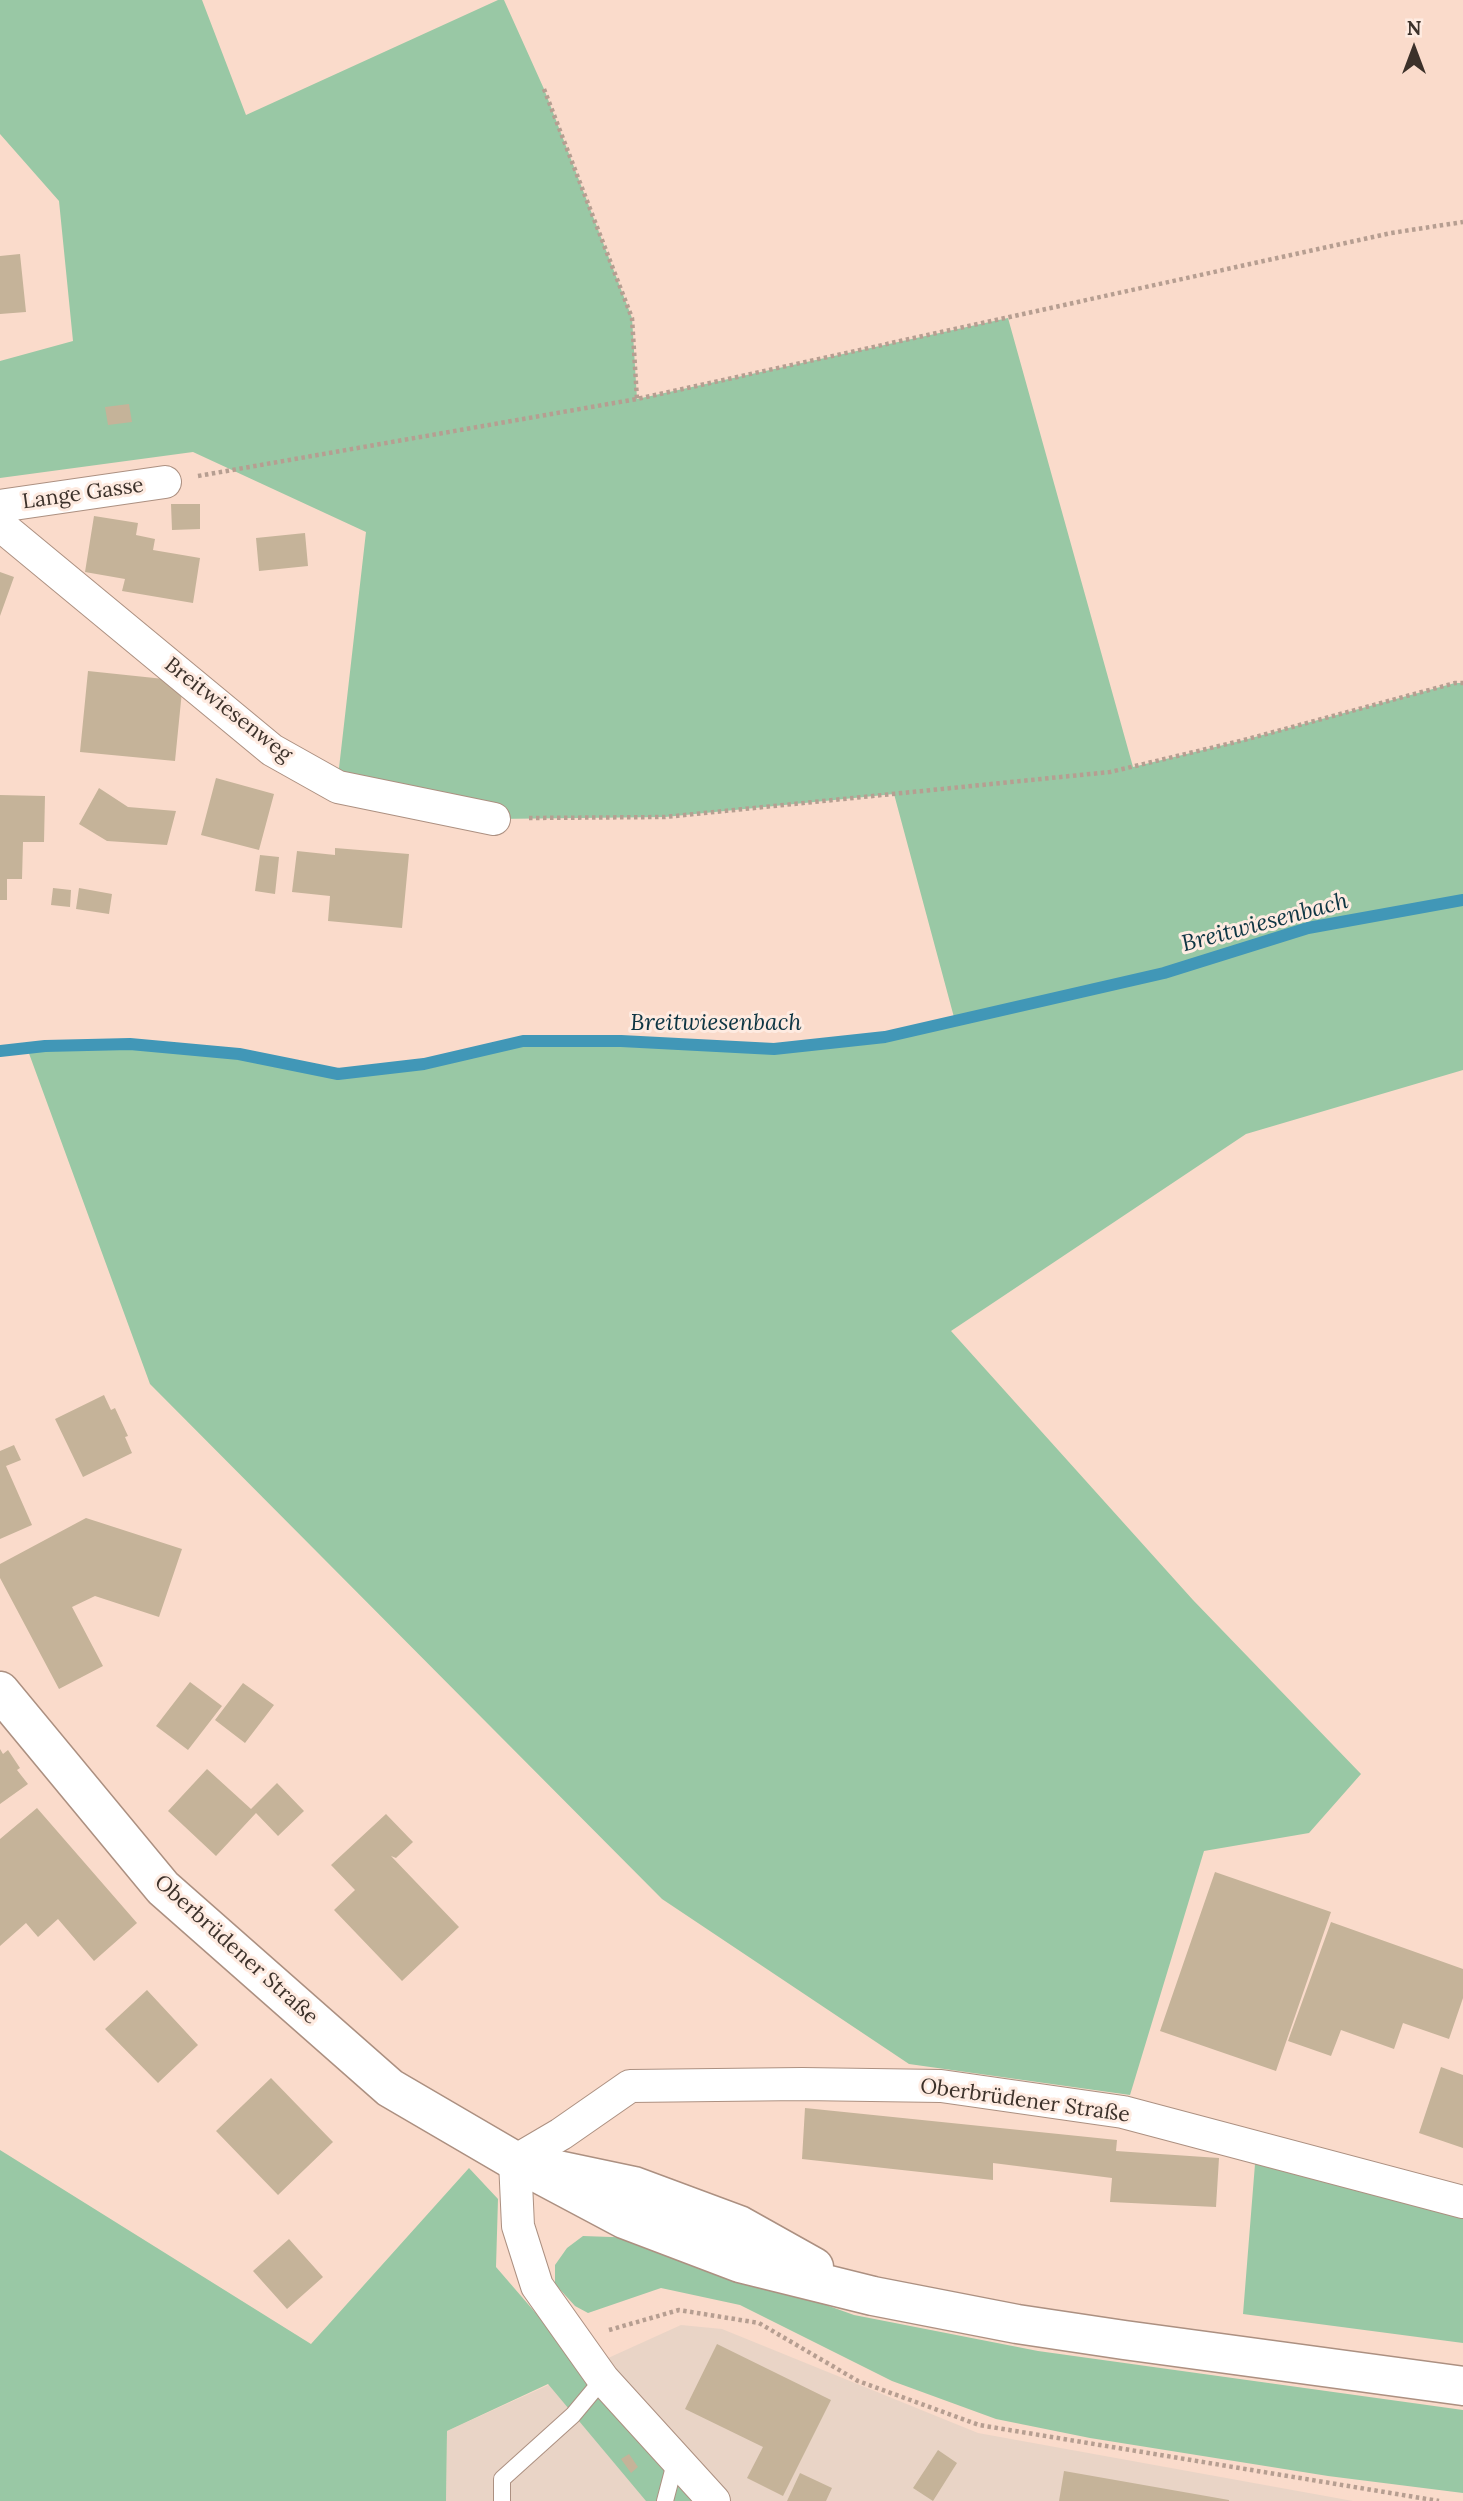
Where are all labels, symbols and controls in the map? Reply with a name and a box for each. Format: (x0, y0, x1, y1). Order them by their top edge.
north arrow (1379, 14, 1449, 84)
text: N (1407, 16, 1421, 40)
street label: Lange Gasse (21, 473, 145, 515)
street label: Breitwiesenweg (159, 652, 297, 768)
water label: Breitwiesenbach (1179, 887, 1351, 959)
water label: Breitwiesenbach (630, 1009, 802, 1037)
street label: Oberbrüdener Straße (149, 1870, 323, 2030)
street label: Oberbrüdener Straße (919, 2074, 1131, 2128)

